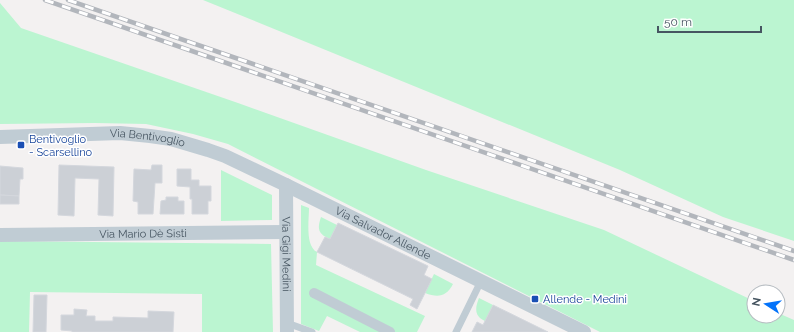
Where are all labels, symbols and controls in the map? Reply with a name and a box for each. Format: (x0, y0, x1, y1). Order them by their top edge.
scale bar (658, 8, 761, 34)
text: 50 m (664, 15, 692, 29)
street label: Via Bentivoglio (110, 127, 187, 150)
place label: Bentivoglio - Scarsellino (29, 133, 93, 159)
marker: Bentivoglio - Scarsellino (16, 140, 26, 150)
street label: Via Salvador Allende (333, 204, 434, 262)
street label: Via Gigi Medini (280, 216, 293, 292)
street label: Via Mario Dè Sisti (99, 227, 187, 240)
north arrow (746, 284, 786, 324)
place label: Allende - Medini (543, 293, 627, 306)
marker: Allende - Medini (530, 294, 540, 304)
text: N (749, 297, 764, 307)

